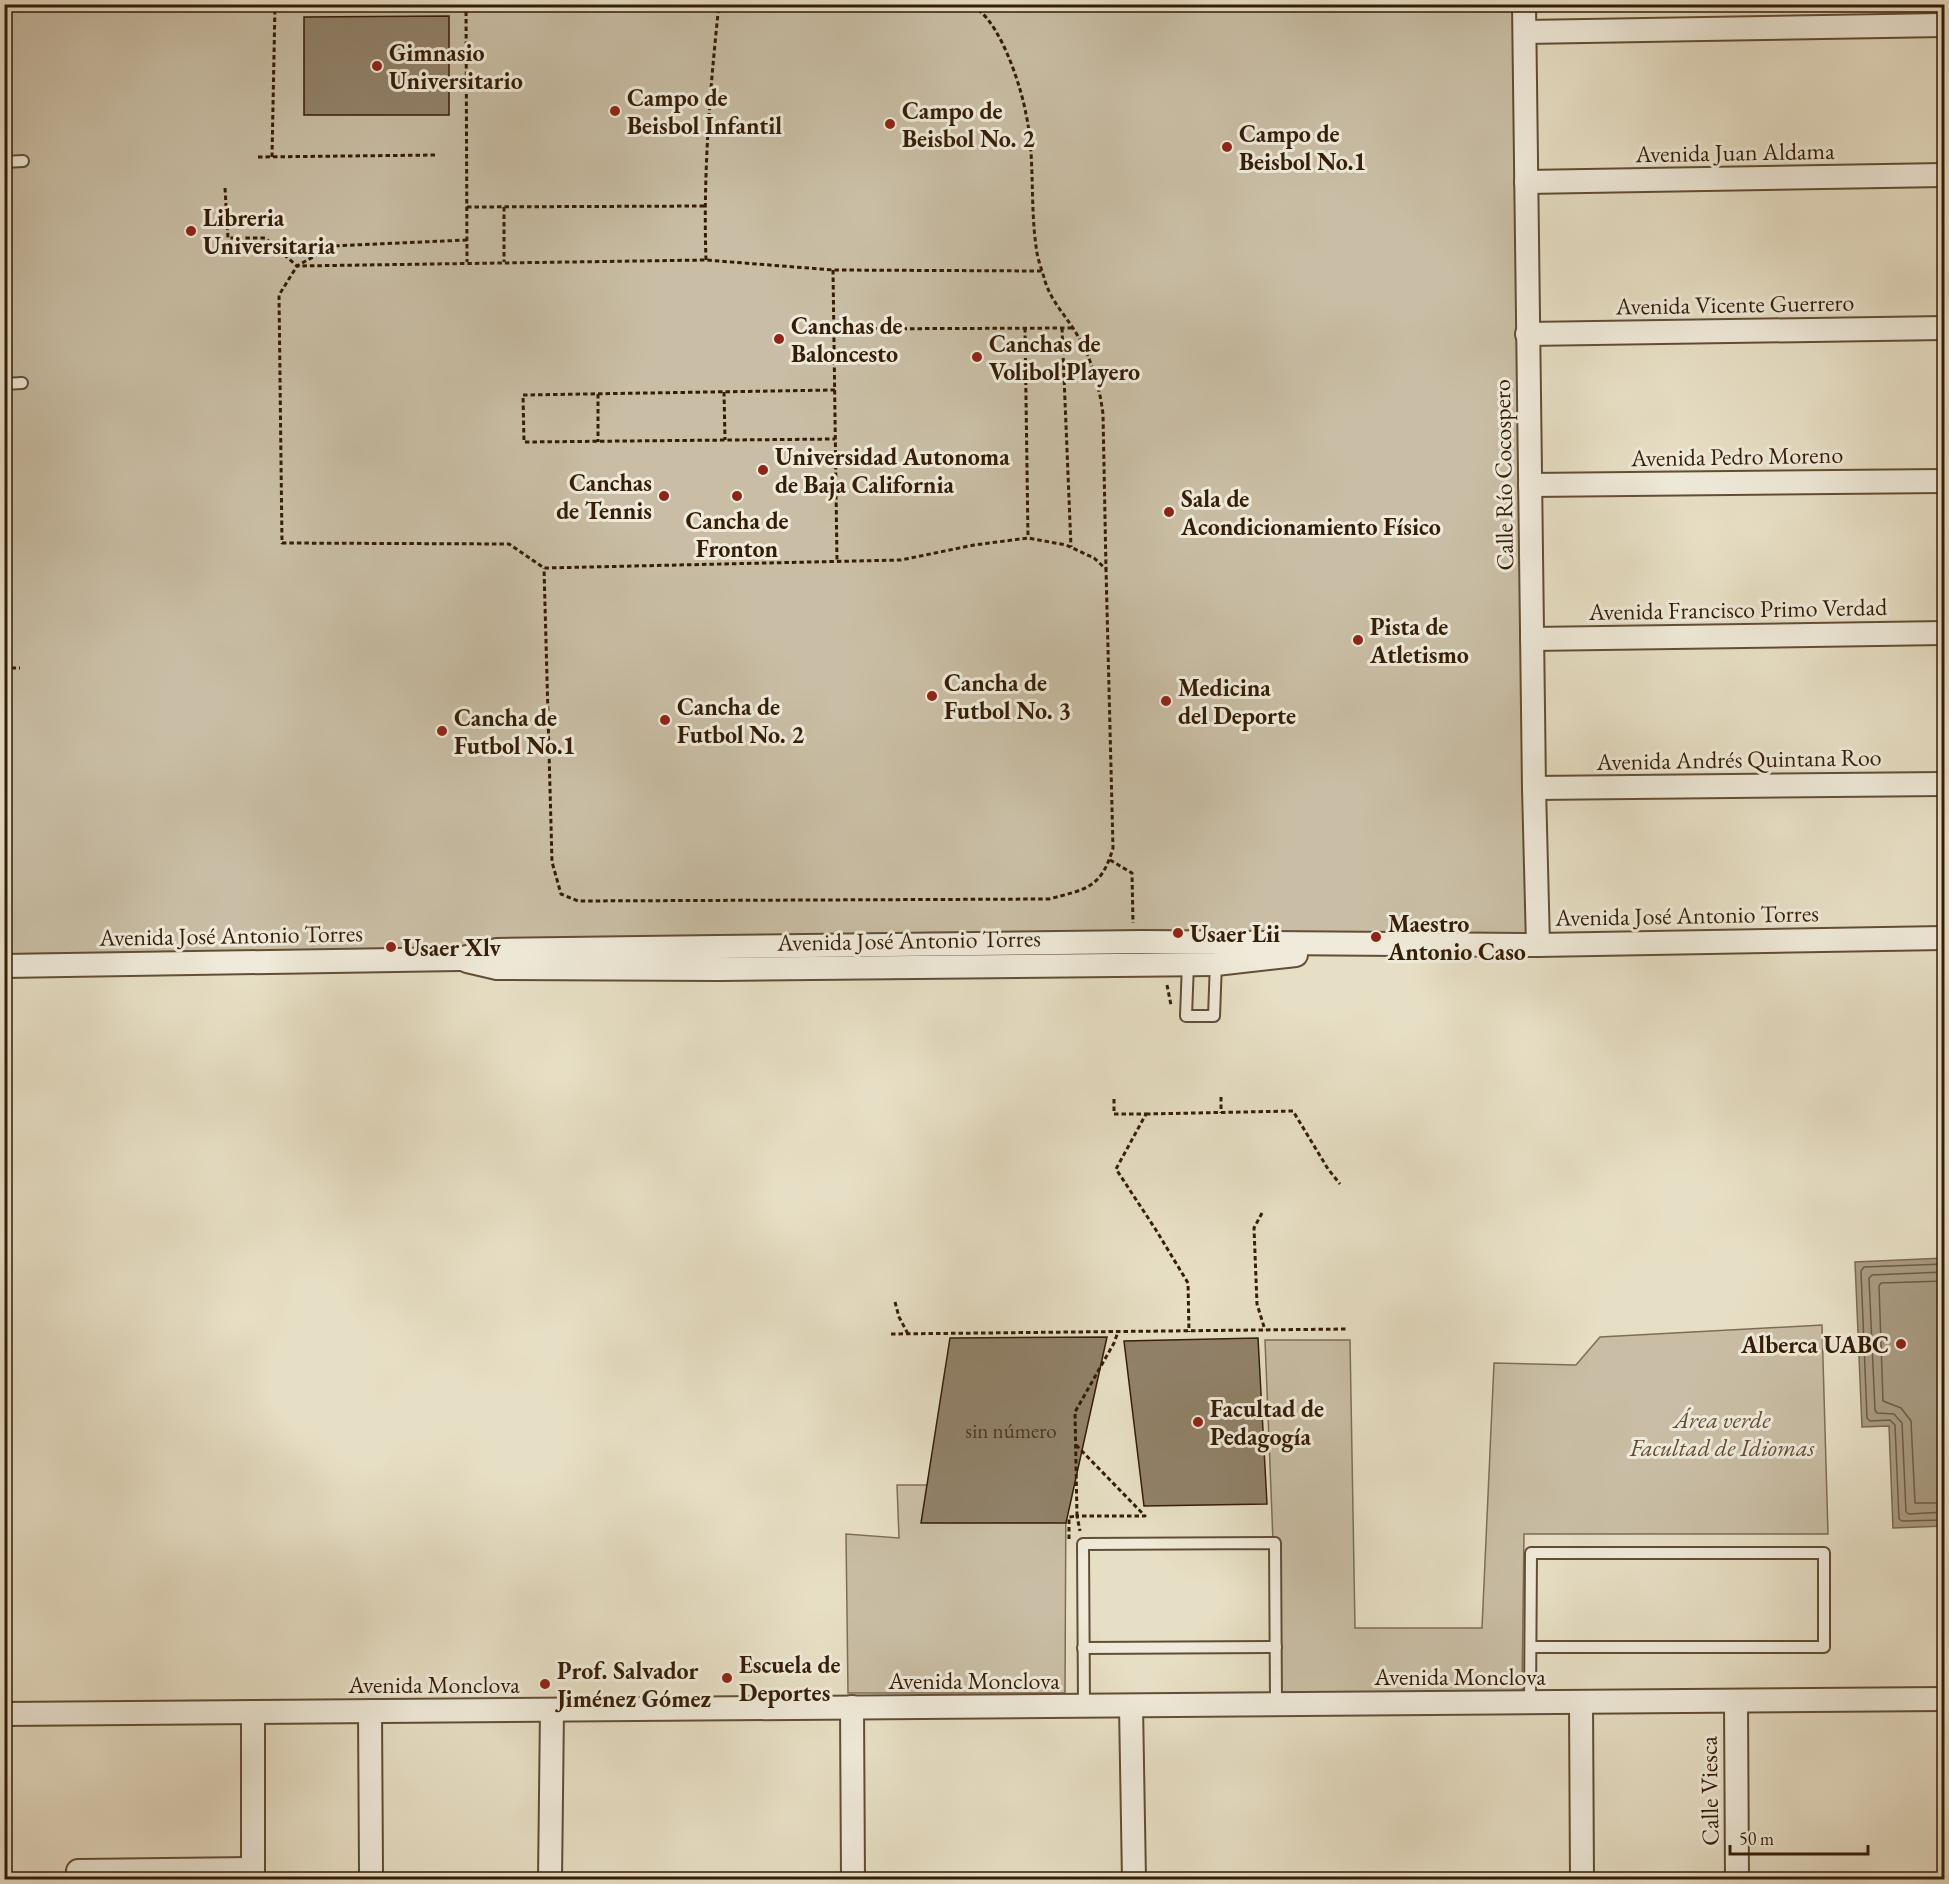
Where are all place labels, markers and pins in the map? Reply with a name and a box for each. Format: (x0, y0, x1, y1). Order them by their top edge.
place label: Gimnasio Universitario (389, 37, 523, 96)
marker: Gimnasio Universitario (370, 59, 384, 73)
place label: Campo de Beisbol Infantil (627, 82, 782, 141)
place label: Campo de Beisbol No. 2 (902, 95, 1035, 154)
marker: Campo de Beisbol Infantil (608, 104, 622, 118)
marker: Campo de Beisbol No. 2 (883, 117, 897, 131)
place label: Campo de Beisbol No.1 (1239, 118, 1366, 177)
marker: Campo de Beisbol No.1 (1220, 140, 1234, 154)
place label: Libreria Universitaria (203, 202, 336, 261)
marker: Libreria Universitaria (184, 224, 198, 238)
place label: Canchas de Baloncesto (791, 310, 903, 369)
place label: Canchas de Volibol Playero (989, 328, 1140, 388)
marker: Canchas de Baloncesto (772, 332, 786, 346)
marker: Canchas de Volibol Playero (970, 350, 984, 364)
place label: Universidad Autonoma de Baja California (775, 441, 1010, 501)
marker: Universidad Autonoma de Baja California (756, 463, 770, 477)
place label: Canchas de Tennis (556, 467, 652, 526)
place label: Sala de Acondicionamiento Físico (1180, 483, 1441, 542)
marker: Canchas de Tennis (657, 489, 671, 503)
marker: Cancha de Fronton (730, 489, 744, 503)
place label: Cancha de Fronton (686, 505, 789, 564)
marker: Sala de Acondicionamiento Físico (1162, 505, 1176, 519)
place label: Pista de Atletismo (1369, 611, 1469, 670)
marker: Pista de Atletismo (1351, 633, 1365, 647)
place label: Cancha de Futbol No. 3 (944, 667, 1071, 726)
place label: Medicina del Deporte (1178, 672, 1296, 731)
marker: Cancha de Futbol No. 3 (925, 689, 939, 703)
place label: Cancha de Futbol No. 2 (677, 691, 804, 750)
marker: Medicina del Deporte (1159, 694, 1173, 708)
place label: Cancha de Futbol No.1 (454, 702, 575, 761)
marker: Cancha de Futbol No. 2 (658, 713, 672, 727)
marker: Cancha de Futbol No.1 (435, 724, 449, 738)
place label: Maestro Antonio Caso (1387, 908, 1526, 967)
place label: Usaer Lii (1190, 918, 1280, 949)
marker: Usaer Lii (1171, 926, 1185, 940)
marker: Maestro Antonio Caso (1369, 930, 1383, 944)
place label: Usaer Xlv (403, 932, 501, 963)
marker: Usaer Xlv (384, 940, 398, 954)
place label: Alberca UABC (1740, 1329, 1889, 1360)
marker: Alberca UABC (1894, 1337, 1908, 1351)
place label: Facultad de Pedagogía (1210, 1393, 1324, 1453)
marker: Facultad de Pedagogía (1191, 1415, 1205, 1429)
place label: Escuela de Deportes (739, 1649, 840, 1708)
place label: Prof. Salvador Jiménez Gómez (555, 1655, 712, 1714)
marker: Escuela de Deportes (720, 1671, 734, 1685)
marker: Prof. Salvador Jiménez Gómez (538, 1677, 552, 1691)

